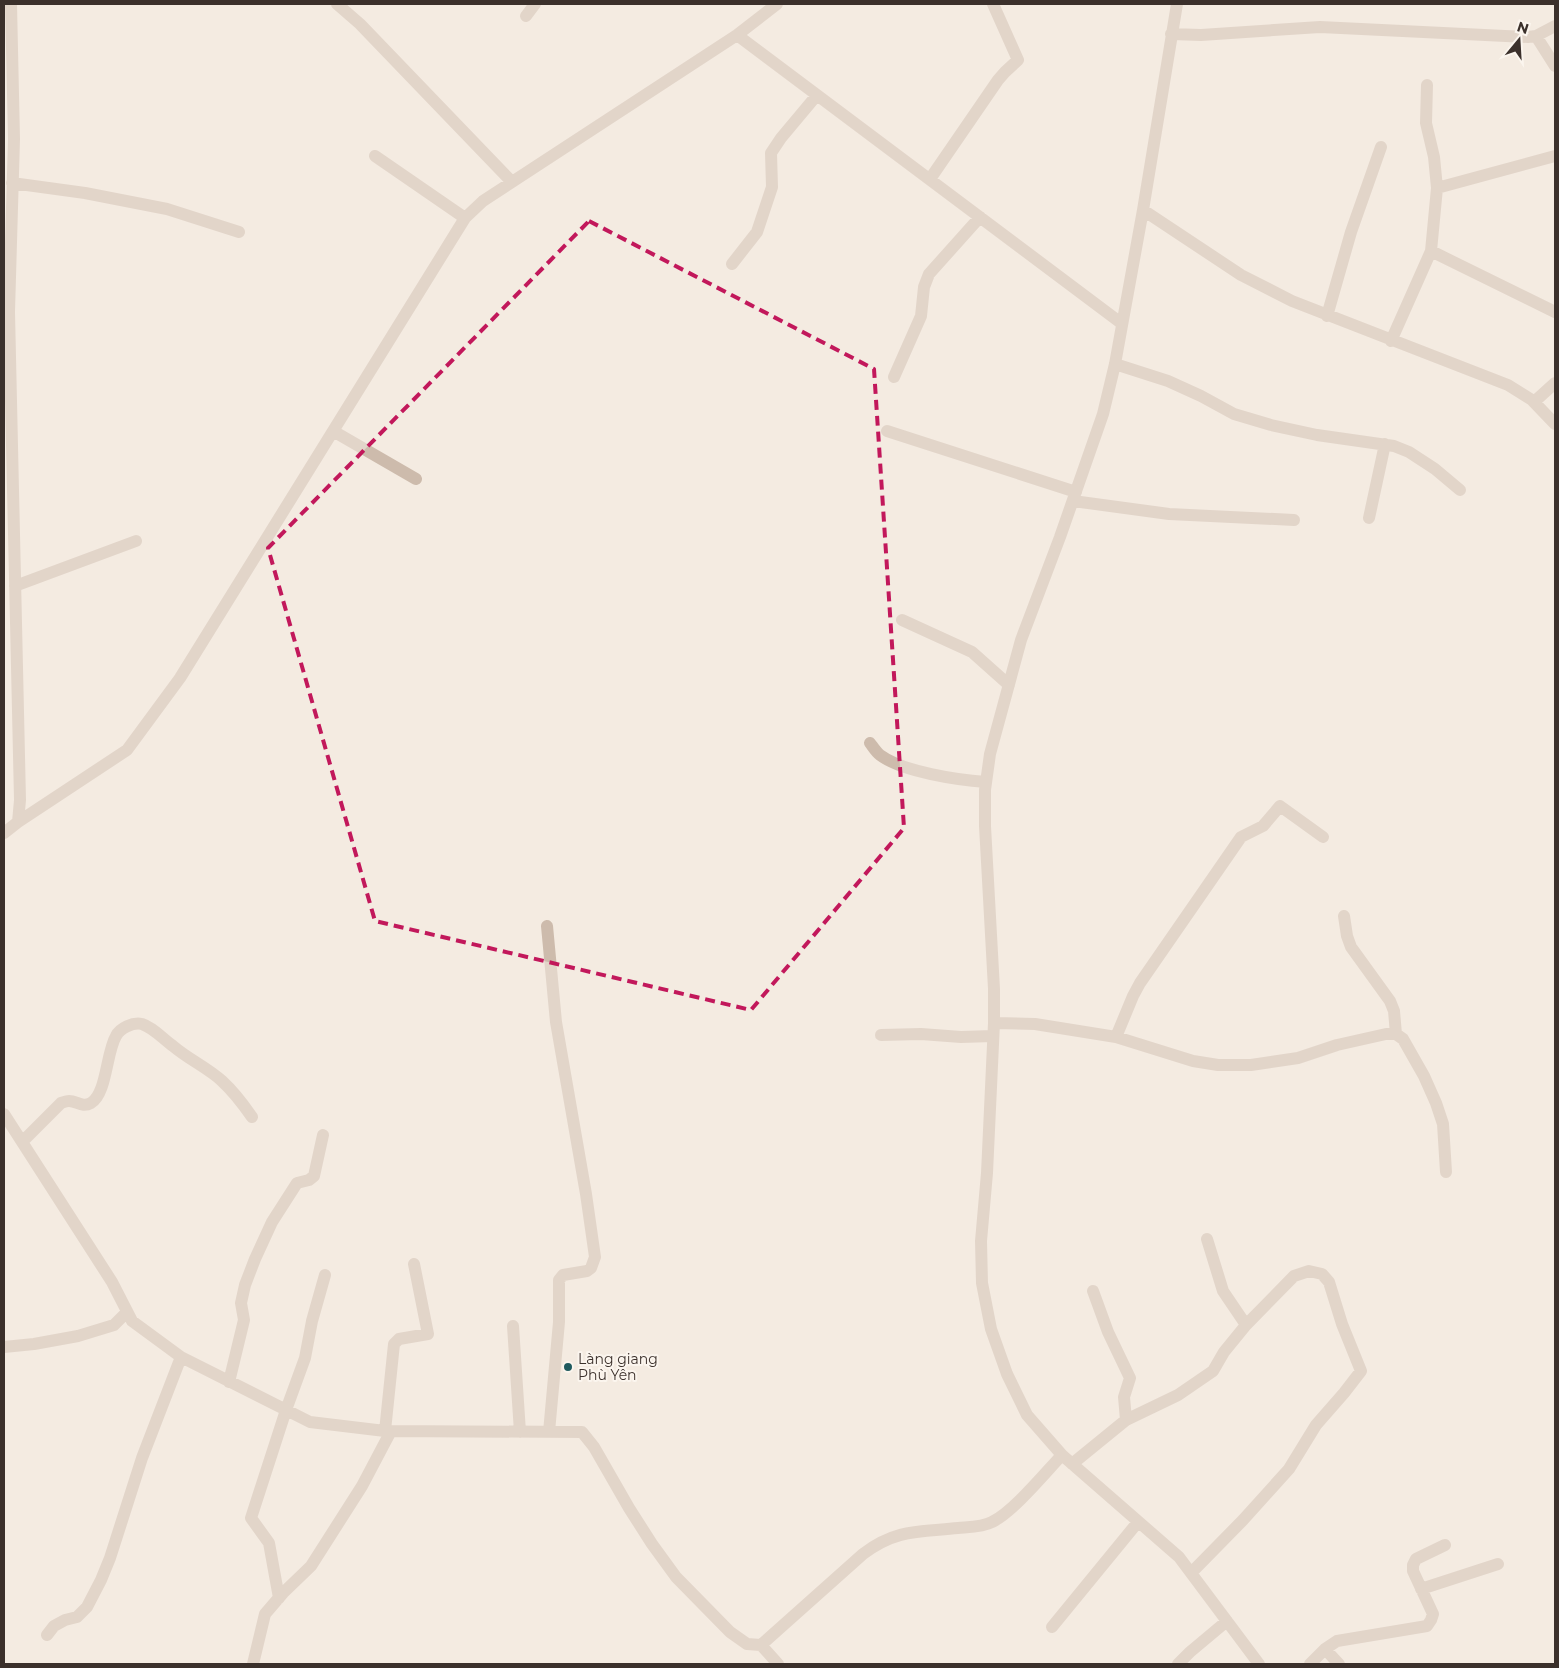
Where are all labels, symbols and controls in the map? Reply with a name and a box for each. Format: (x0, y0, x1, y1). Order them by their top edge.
north arrow (1494, 15, 1544, 65)
text: N (1515, 17, 1531, 38)
place label: Làng giang Phù Yên (578, 1350, 658, 1384)
marker: Làng giang Phù Yên (562, 1361, 574, 1373)

